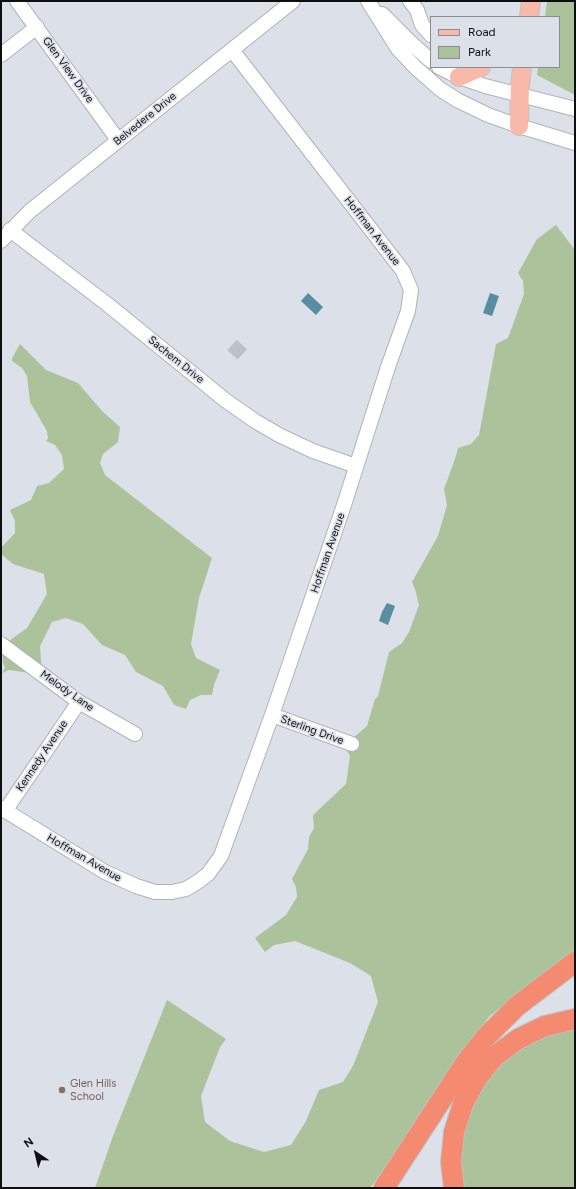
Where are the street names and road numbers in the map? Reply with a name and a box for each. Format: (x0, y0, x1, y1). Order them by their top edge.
street label: Glen View Drive (40, 34, 96, 106)
street label: Belvedere Drive (111, 90, 179, 148)
street label: Hoffman Avenue (341, 194, 403, 268)
street label: Sachem Drive (145, 333, 207, 387)
street label: Hoffman Avenue (308, 511, 348, 595)
street label: Melody Lane (38, 668, 96, 714)
street label: Sterling Drive (279, 712, 345, 748)
street label: Kennedy Avenue (13, 718, 71, 794)
street label: Hoffman Avenue (44, 831, 124, 885)

